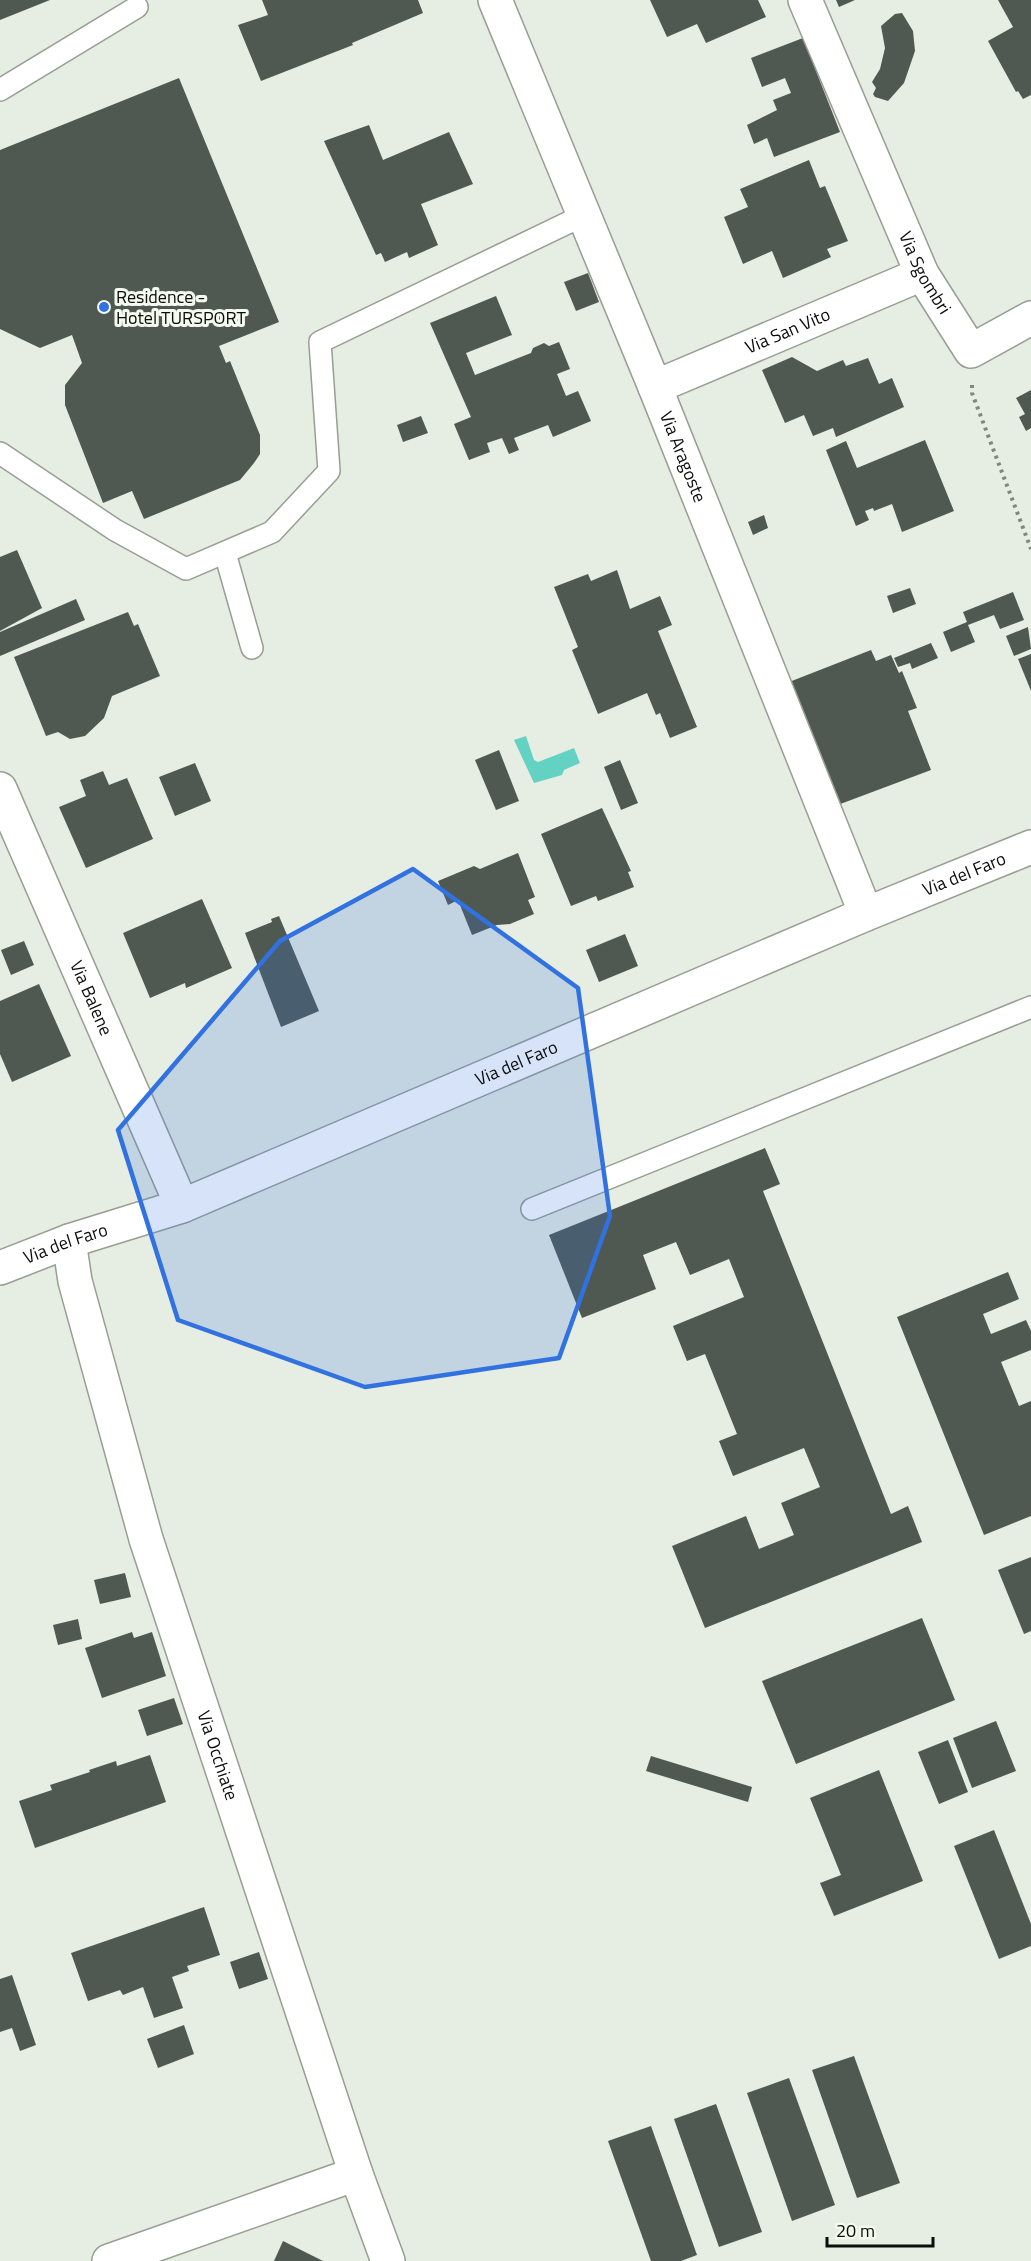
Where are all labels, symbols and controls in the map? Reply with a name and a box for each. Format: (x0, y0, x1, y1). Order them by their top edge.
street label: Via Sgombri (892, 227, 958, 319)
place label: Residence - Hotel TURSPORT (116, 283, 246, 331)
marker: Residence - Hotel TURSPORT (97, 300, 111, 314)
street label: Via San Vito (741, 300, 834, 360)
street label: Via Aragoste (653, 407, 714, 506)
street label: Via del Faro (918, 845, 1010, 903)
street label: Via Balene (63, 956, 120, 1040)
street label: Via del Faro (471, 1033, 562, 1092)
street label: Via del Faro (19, 1216, 111, 1271)
street label: Via Occhiate (191, 1707, 245, 1804)
scale bar (827, 2210, 934, 2248)
text: 20 m (836, 2217, 875, 2244)

